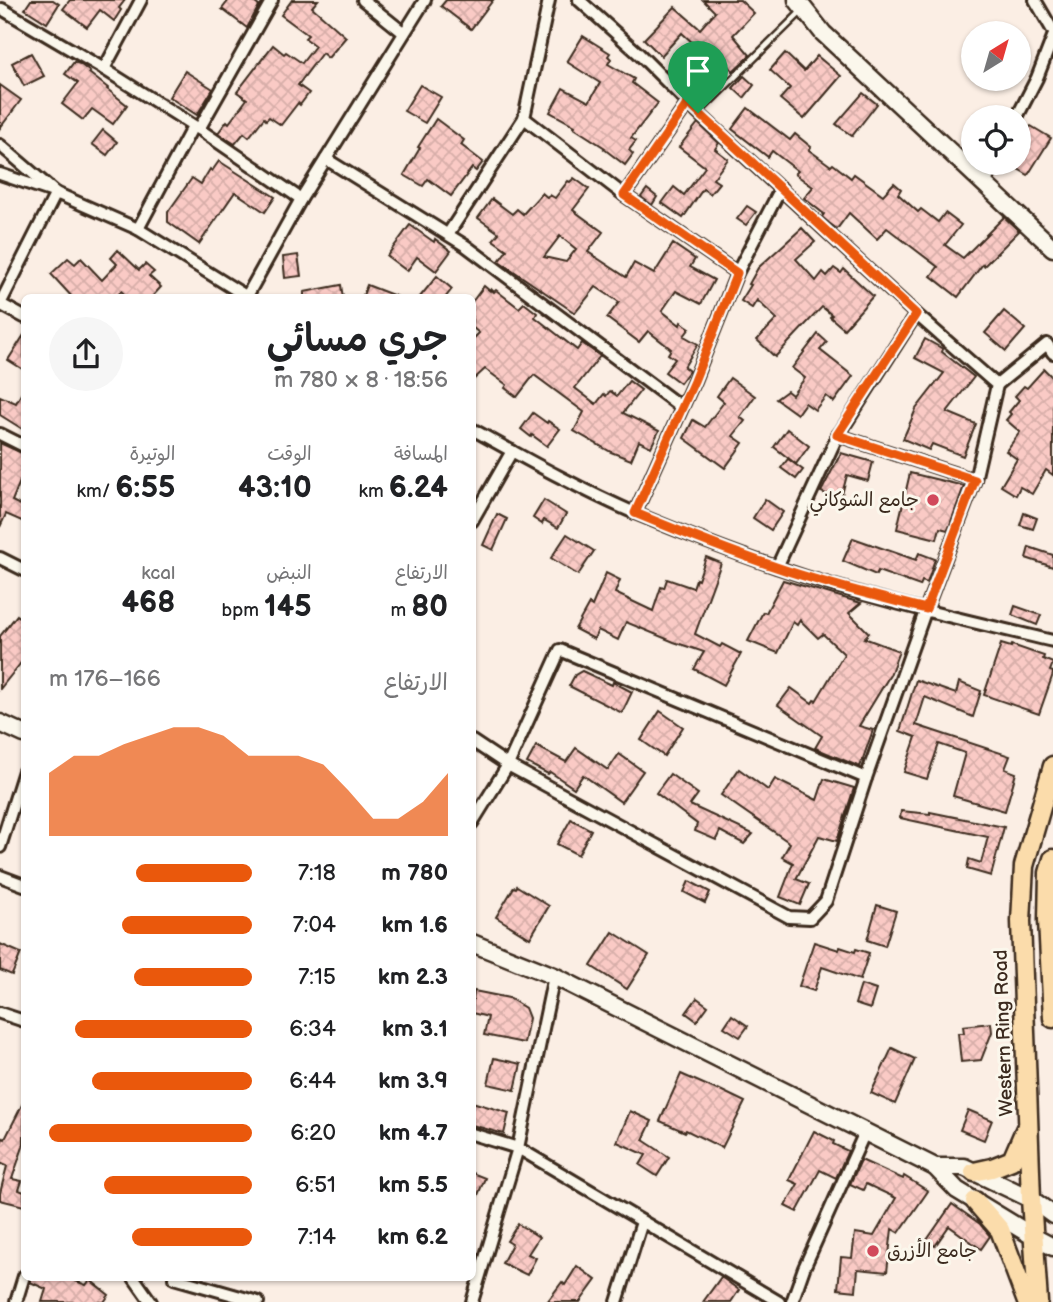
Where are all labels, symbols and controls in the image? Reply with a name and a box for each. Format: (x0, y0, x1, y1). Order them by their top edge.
north arrow (961, 21, 1031, 91)
map controls (961, 21, 1031, 175)
pin (668, 41, 728, 113)
icon: arrive (679, 52, 717, 90)
button: locate (961, 105, 1031, 175)
button: share (49, 317, 123, 391)
text: جري مسائي (267, 317, 448, 362)
text: 18:56 · 8 × 780 m (274, 366, 448, 394)
text: الوتيرة (129, 443, 175, 466)
text: الوقت (267, 443, 312, 466)
text: المسافة (394, 443, 448, 466)
text: 6:55 (115, 470, 175, 506)
text: 43:10 (238, 470, 312, 506)
text: 6.24 (389, 470, 448, 506)
text: /km (77, 480, 115, 503)
text: km (359, 480, 389, 503)
place label: جامع الشوكاني (810, 489, 919, 516)
marker: جامع الشوكاني (925, 492, 941, 508)
text: kcal (141, 562, 175, 585)
text: النبض (266, 562, 312, 585)
text: الارتفاع (395, 562, 448, 585)
text: 468 (121, 585, 175, 621)
text: 145 (264, 589, 312, 625)
text: 80 (411, 589, 448, 625)
text: bpm (221, 599, 264, 622)
text: m (390, 599, 411, 622)
text: 166–176 m (49, 665, 161, 693)
text: الارتفاع (384, 669, 448, 697)
text: 7:18 (298, 859, 336, 887)
text: 780 m (381, 859, 448, 887)
text: 7:04 (293, 911, 336, 939)
text: 1.6 km (381, 911, 448, 939)
street label: Western Ring Road (990, 949, 1018, 1117)
text: 7:15 (298, 963, 336, 991)
text: 2.3 km (378, 963, 448, 991)
text: 6:34 (289, 1015, 336, 1043)
text: 3.1 km (382, 1015, 448, 1043)
text: 6:44 (289, 1067, 336, 1095)
text: 3.9 km (378, 1067, 448, 1095)
text: 6:20 (290, 1119, 336, 1147)
text: 4.7 km (379, 1119, 448, 1147)
text: 6:51 (295, 1171, 336, 1199)
text: 5.5 km (379, 1171, 448, 1199)
text: 7:14 (297, 1223, 336, 1251)
text: 6.2 km (377, 1223, 448, 1251)
place label: جامع الأزرق (887, 1238, 977, 1264)
marker: جامع الأزرق (865, 1243, 881, 1259)

